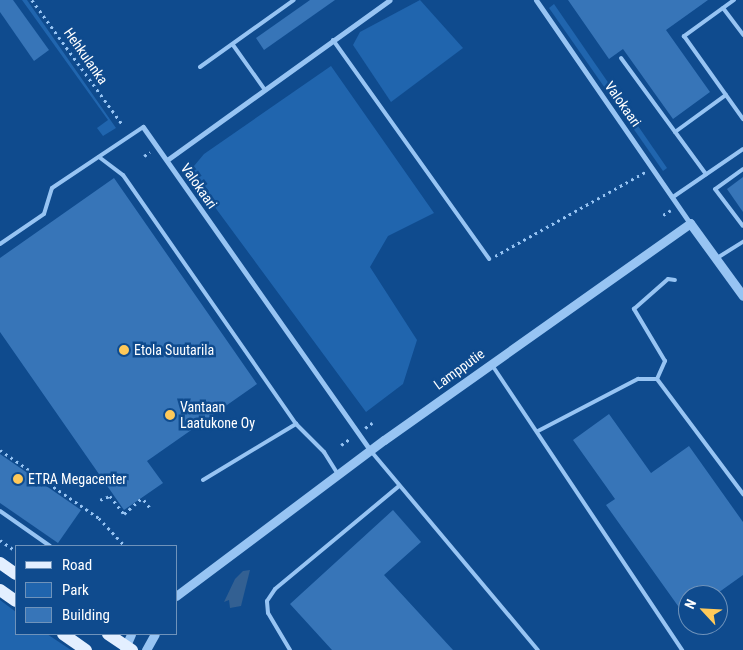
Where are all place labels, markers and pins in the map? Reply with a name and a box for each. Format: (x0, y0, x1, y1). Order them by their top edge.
place label: Etola Suutarila (134, 342, 214, 358)
marker: Etola Suutarila (118, 344, 130, 356)
place label: Vantaan Laatukone Oy (180, 399, 255, 432)
marker: Vantaan Laatukone Oy (164, 409, 176, 421)
place label: ETRA Megacenter (28, 471, 127, 487)
marker: ETRA Megacenter (12, 473, 24, 485)

